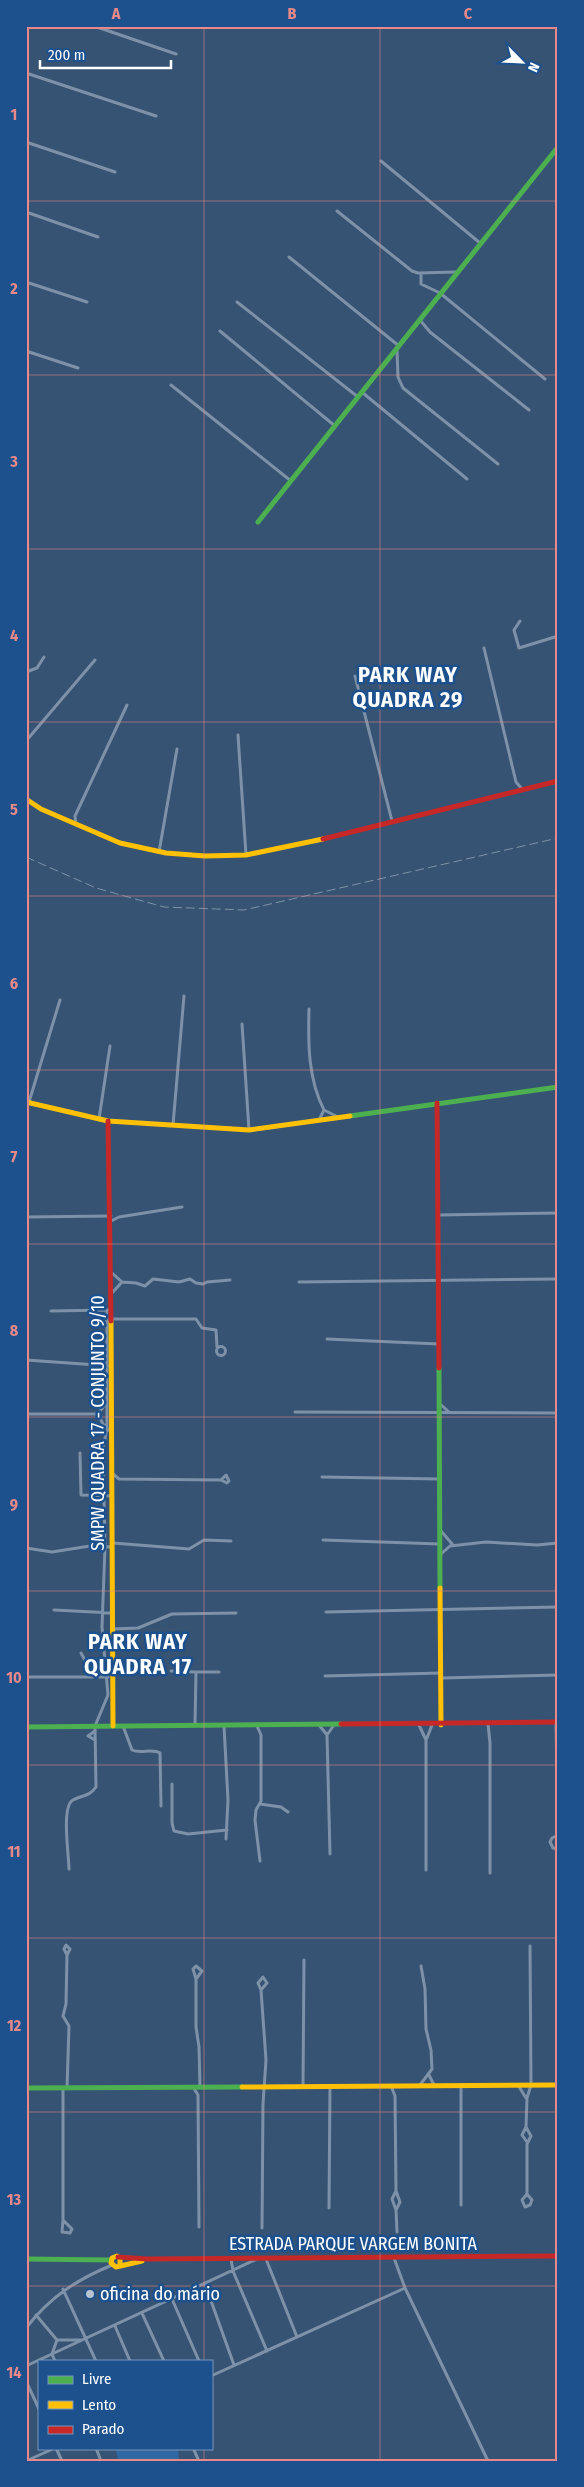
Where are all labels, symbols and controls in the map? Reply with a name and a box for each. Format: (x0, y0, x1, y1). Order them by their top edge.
text: A (111, 4, 121, 23)
text: B (288, 4, 297, 23)
text: C (464, 4, 473, 23)
scale bar (40, 38, 171, 70)
north arrow (496, 38, 546, 88)
text: 200 m (48, 46, 85, 64)
text: N (524, 60, 543, 74)
text: 1 (11, 105, 17, 124)
text: 2 (9, 279, 18, 298)
text: 3 (9, 452, 18, 471)
text: 4 (10, 626, 18, 645)
district label: PARK WAY QUADRA 29 (353, 661, 463, 713)
text: 5 (10, 800, 18, 819)
text: 6 (10, 974, 18, 993)
text: 7 (11, 1147, 18, 1166)
street label: SMPW QUADRA 17 - CONJUNTO 9/10 (87, 1295, 109, 1551)
text: 8 (10, 1321, 19, 1340)
text: 9 (10, 1495, 18, 1514)
district label: PARK WAY QUADRA 17 (84, 1628, 192, 1680)
text: 10 (6, 1668, 22, 1687)
text: 11 (7, 1842, 21, 1861)
text: 12 (7, 2016, 22, 2035)
text: 13 (7, 2190, 22, 2209)
street label: ESTRADA PARQUE VARGEM BONITA (229, 2233, 477, 2255)
place label: oficina do mário (100, 2283, 220, 2305)
marker: oficina do mário (84, 2288, 96, 2300)
legend (38, 2360, 212, 2450)
text: 14 (7, 2363, 22, 2382)
text: Livre (82, 2370, 111, 2388)
text: Lento (82, 2396, 116, 2414)
text: Parado (82, 2420, 125, 2438)

